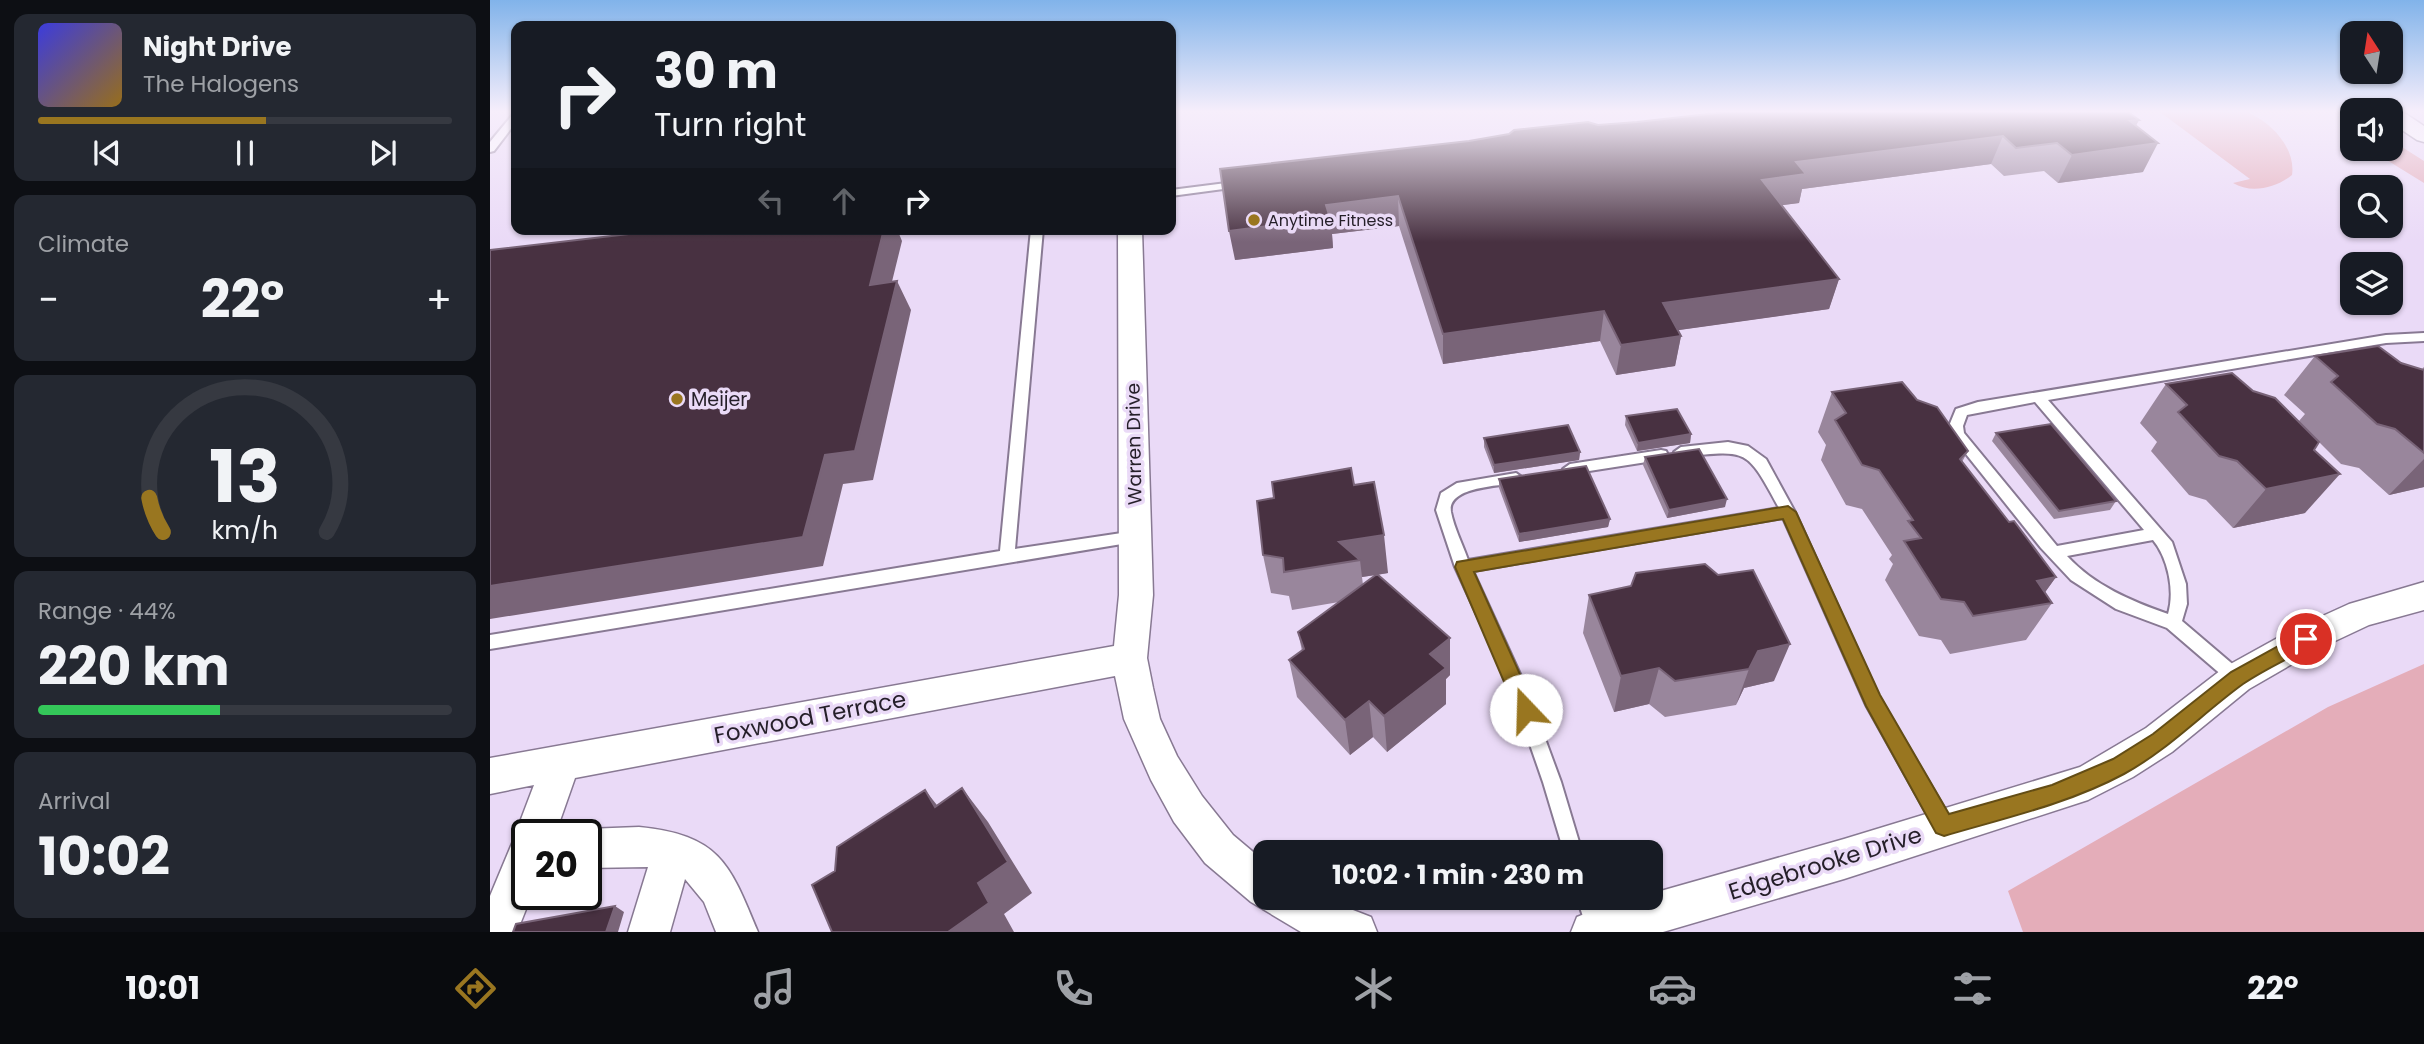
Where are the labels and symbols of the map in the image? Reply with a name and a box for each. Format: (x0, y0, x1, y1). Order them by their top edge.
north arrow (2340, 21, 2403, 84)
place label: Anytime Fitness (1268, 209, 1393, 232)
marker: Anytime Fitness (1246, 212, 1262, 228)
street label: Warren Drive (1119, 383, 1149, 505)
place label: Meijer (691, 386, 747, 413)
marker: Meijer (669, 391, 685, 407)
pin (2276, 609, 2336, 669)
position arrow (1489, 673, 1563, 747)
street label: Foxwood Terrace (711, 683, 909, 751)
street label: Edgebrooke Drive (1724, 818, 1926, 908)
speed limit sign: 20 (511, 819, 602, 910)

